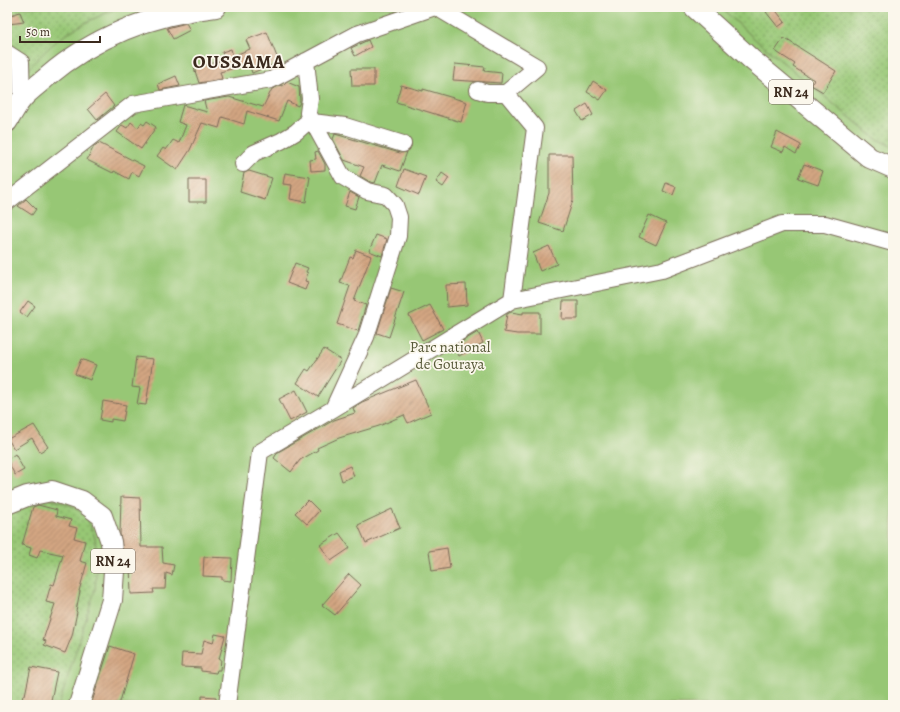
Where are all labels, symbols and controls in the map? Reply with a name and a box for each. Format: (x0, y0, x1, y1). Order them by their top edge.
scale bar (20, 18, 100, 44)
text: 50 m (26, 24, 50, 40)
district label: OUSSAMA (193, 49, 285, 75)
road number: RN 24 (769, 80, 813, 104)
park label: Parc national de Gouraya (410, 337, 491, 374)
road number: RN 24 (91, 549, 135, 573)

